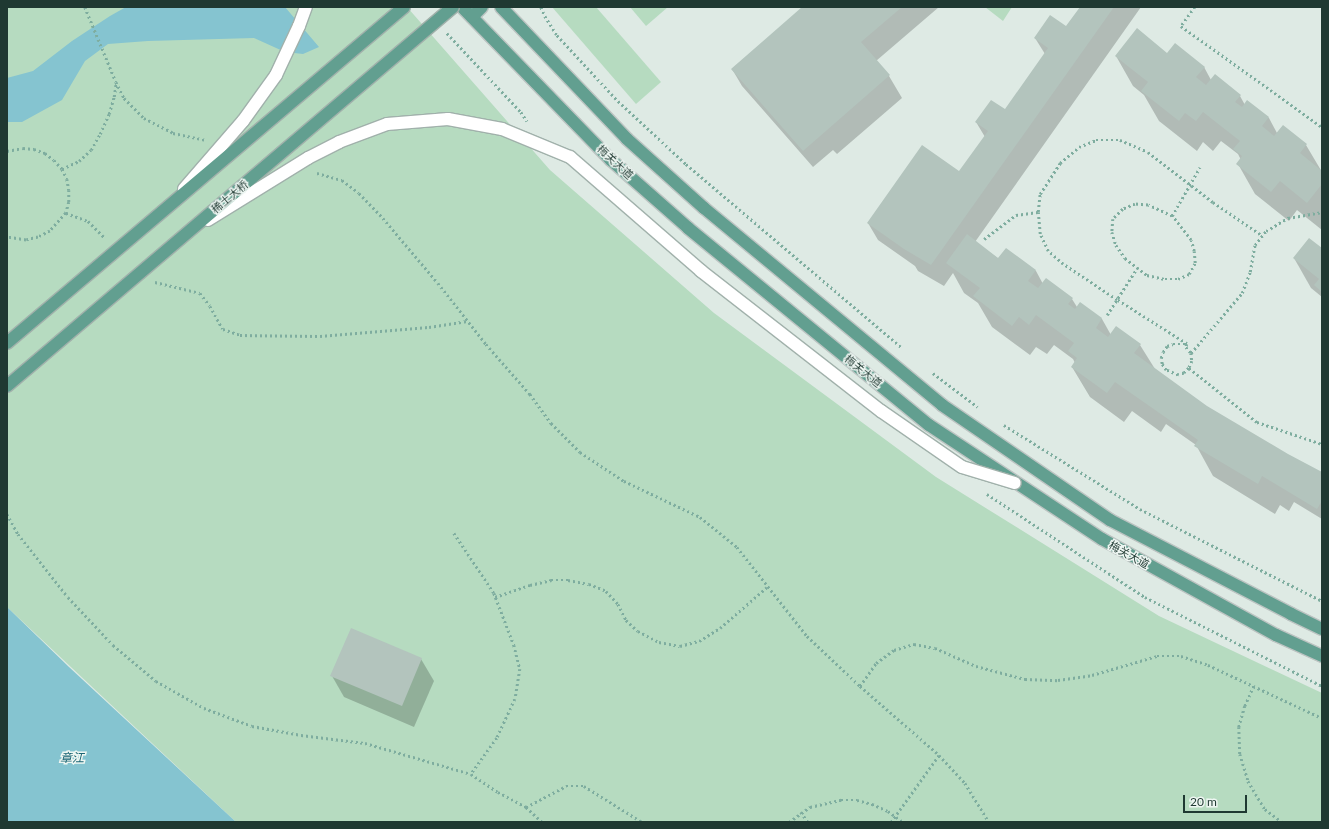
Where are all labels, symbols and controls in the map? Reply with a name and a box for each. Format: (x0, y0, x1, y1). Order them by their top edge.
street label: 梅关大道 (594, 142, 636, 182)
street label: 稀土大桥 (209, 178, 251, 216)
street label: 梅关大道 (842, 352, 884, 390)
street label: 梅关大道 (1107, 539, 1151, 571)
water label: 章江 (60, 751, 84, 765)
scale bar (1185, 787, 1249, 813)
text: 20 m (1190, 794, 1217, 809)

